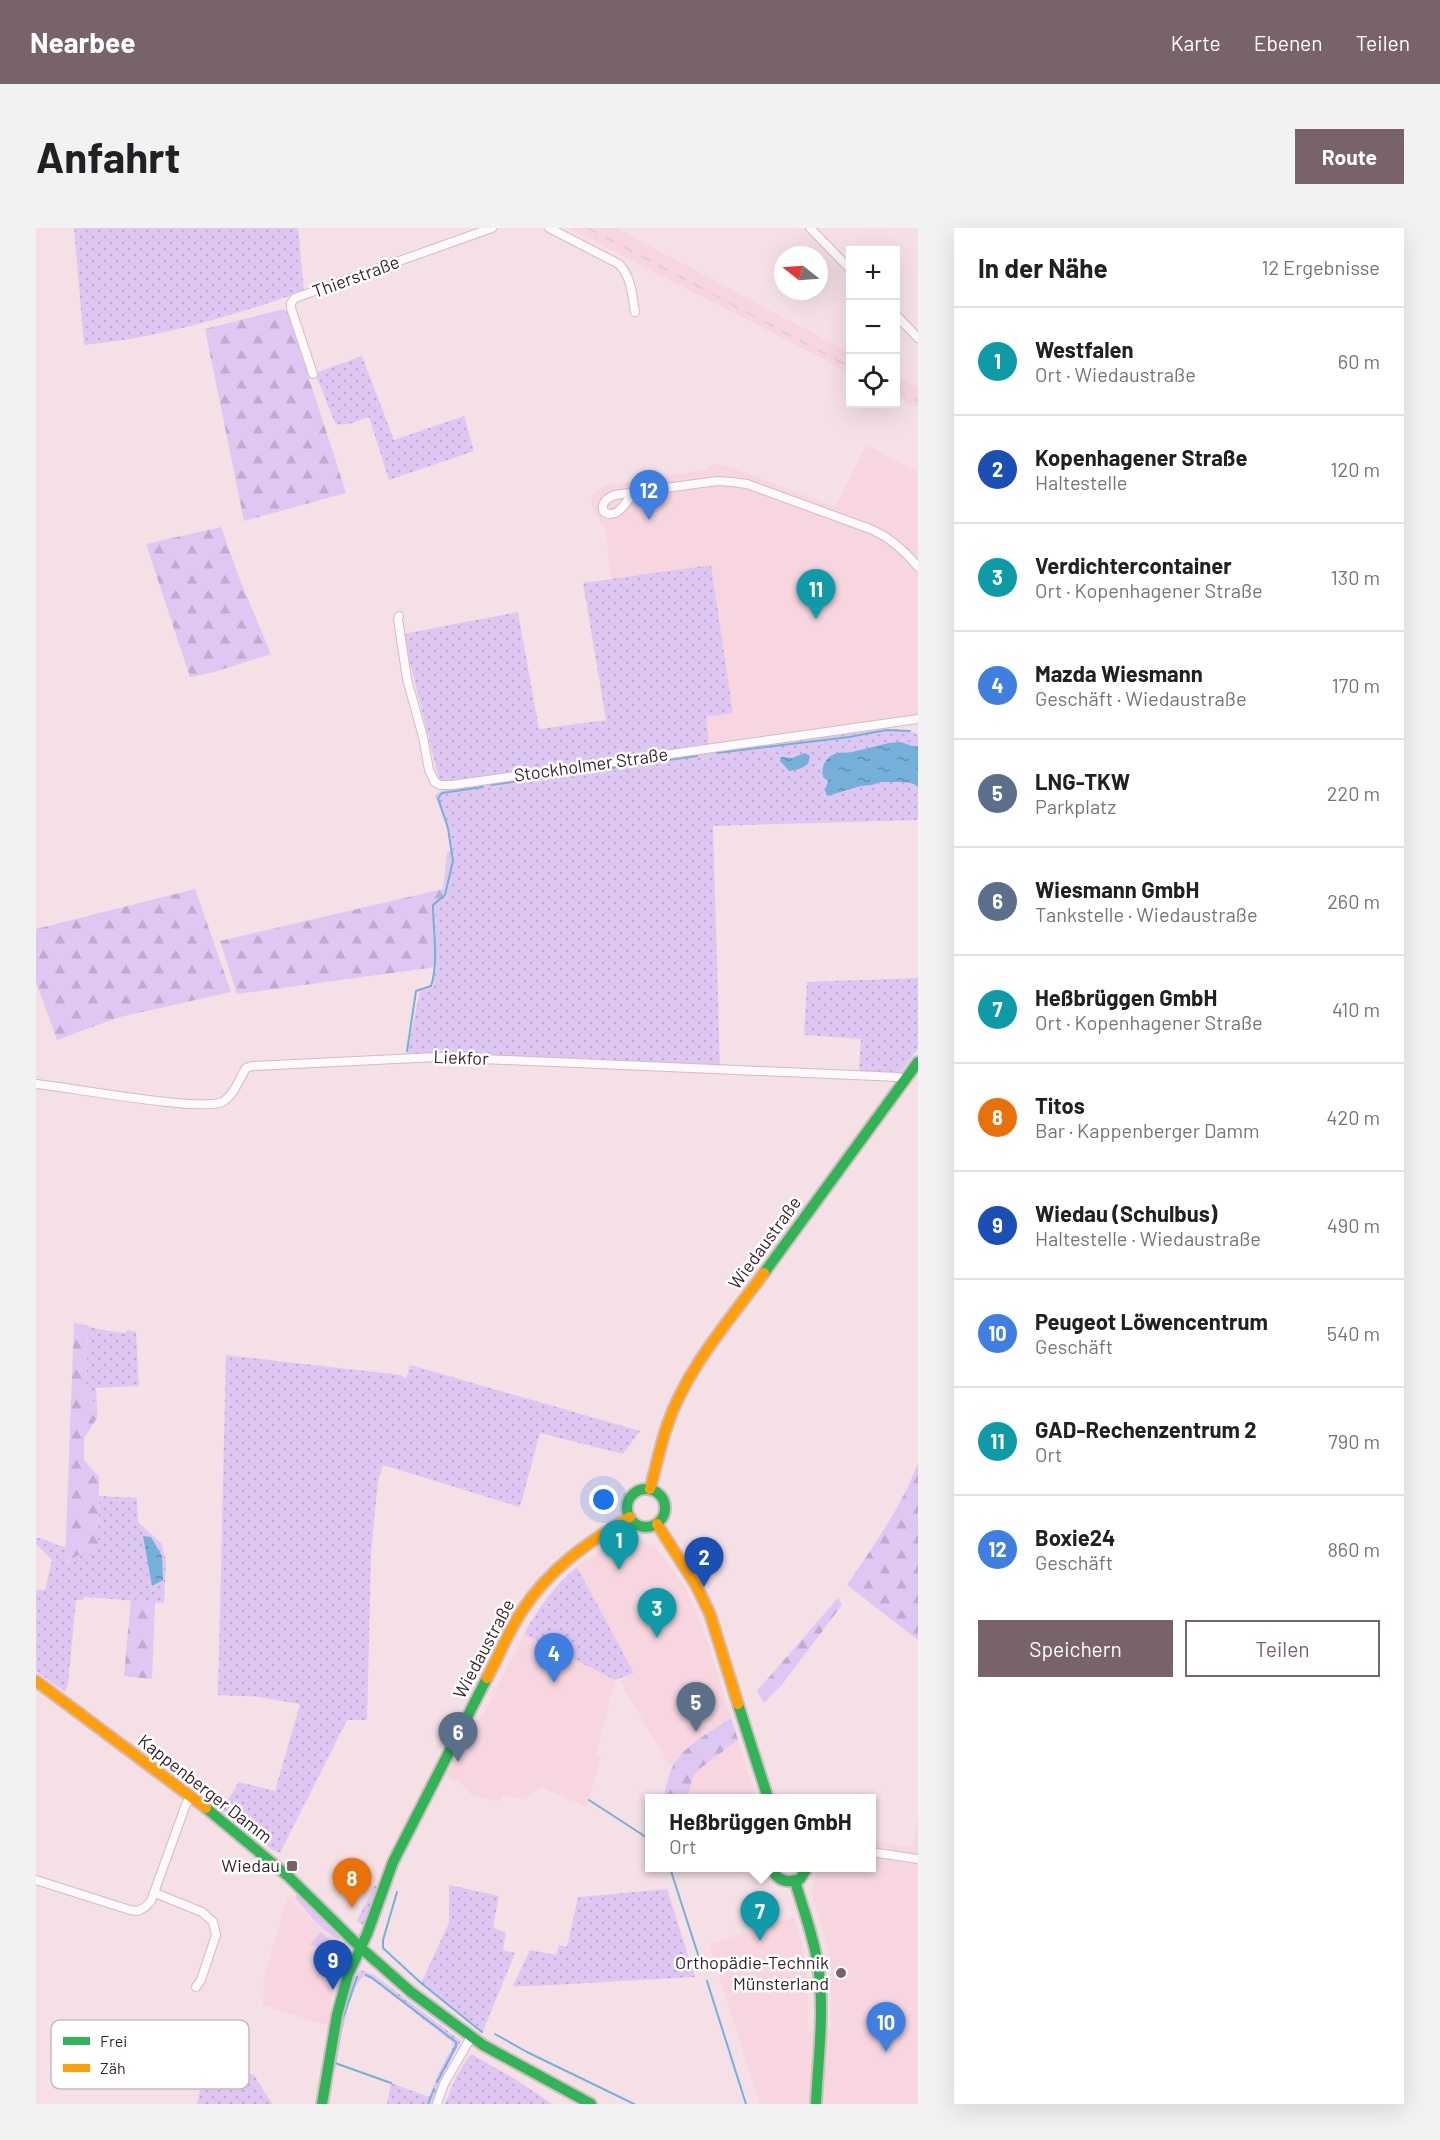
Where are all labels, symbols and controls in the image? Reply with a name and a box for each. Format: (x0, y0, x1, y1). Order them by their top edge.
text: Nearbee (30, 25, 136, 59)
text: Karte (1171, 30, 1221, 55)
text: Ebenen (1254, 30, 1323, 55)
text: Teilen (1356, 30, 1410, 55)
button: Route (1295, 129, 1404, 184)
text: Anfahrt (36, 131, 181, 181)
north arrow (774, 246, 828, 300)
map controls (846, 246, 900, 408)
button: + (846, 246, 900, 300)
street label: Thierstraße (309, 250, 402, 302)
text: In der Nähe (978, 252, 1108, 283)
text: 12 Ergebnisse (1261, 255, 1380, 279)
button: − (846, 300, 900, 354)
text: Westfalen (1035, 336, 1134, 362)
text: 1 (994, 349, 1001, 373)
text: 60 m (1338, 349, 1380, 373)
button: locate (846, 354, 900, 408)
text: Ort · Wiedaustraße (1035, 362, 1196, 386)
text: Kopenhagener Straße (1035, 444, 1247, 470)
text: 2 (992, 457, 1003, 481)
text: 120 m (1330, 457, 1380, 481)
pin: 12 (630, 470, 668, 520)
text: Haltestelle (1035, 470, 1127, 494)
text: Verdichtercontainer (1035, 552, 1232, 578)
text: 3 (992, 565, 1003, 589)
text: 130 m (1331, 565, 1380, 589)
pin: 11 (796, 570, 836, 619)
text: Ort · Kopenhagener Straße (1035, 578, 1263, 602)
text: Mazda Wiesmann (1035, 660, 1203, 686)
text: 4 (991, 673, 1004, 697)
text: 170 m (1332, 673, 1380, 697)
text: Geschäft · Wiedaustraße (1035, 686, 1247, 710)
street label: Stockholmer Straße (512, 742, 669, 786)
text: LNG-TKW (1035, 768, 1130, 794)
text: 5 (992, 781, 1003, 805)
text: 220 m (1327, 781, 1380, 805)
text: Parkplatz (1035, 794, 1116, 818)
text: Wiesmann GmbH (1035, 876, 1199, 902)
text: 6 (992, 889, 1003, 913)
text: 260 m (1327, 889, 1380, 913)
text: Tankstelle · Wiedaustraße (1035, 902, 1258, 926)
text: Heßbrüggen GmbH (1035, 984, 1217, 1010)
text: 7 (993, 997, 1002, 1021)
text: 410 m (1332, 997, 1380, 1021)
text: Ort · Kopenhagener Straße (1035, 1010, 1263, 1034)
street label: Liekfor (433, 1045, 490, 1069)
text: Titos (1035, 1092, 1085, 1118)
text: 8 (992, 1105, 1003, 1129)
text: 420 m (1326, 1105, 1380, 1129)
text: Bar · Kappenberger Damm (1035, 1118, 1260, 1142)
street label: Wiedaustraße (723, 1192, 805, 1293)
text: Wiedau (Schulbus) (1035, 1200, 1217, 1226)
text: 9 (992, 1213, 1003, 1237)
text: 490 m (1327, 1213, 1380, 1237)
text: Haltestelle · Wiedaustraße (1035, 1226, 1261, 1250)
text: Peugeot Löwencentrum (1035, 1308, 1268, 1334)
text: 10 (988, 1321, 1007, 1345)
text: 540 m (1327, 1321, 1380, 1345)
text: Geschäft (1035, 1334, 1113, 1358)
text: GAD-Rechenzentrum 2 (1035, 1416, 1257, 1442)
text: 11 (990, 1429, 1005, 1453)
text: 790 m (1328, 1429, 1380, 1453)
text: Ort (1035, 1442, 1062, 1466)
your location (589, 1485, 618, 1514)
pin: 1 (600, 1520, 638, 1570)
text: Boxie24 (1035, 1524, 1115, 1550)
text: 12 (988, 1537, 1007, 1561)
text: 860 m (1327, 1537, 1380, 1561)
pin: 2 (684, 1538, 724, 1587)
text: Geschäft (1035, 1550, 1113, 1574)
pin: 3 (638, 1588, 676, 1638)
street label: Wiedaustraße (448, 1595, 518, 1702)
button: Speichern (978, 1620, 1173, 1677)
button: Teilen (1185, 1620, 1380, 1677)
pin: 4 (534, 1634, 574, 1683)
pin: 5 (676, 1682, 716, 1732)
pin: 6 (438, 1712, 478, 1762)
street label: Kappenberger Damm (134, 1729, 277, 1847)
popup (645, 1794, 876, 1872)
text: Heßbrüggen GmbH (669, 1808, 852, 1834)
text: Ort (669, 1834, 697, 1858)
place label: Wiedau (221, 1854, 280, 1876)
pin: 8 (332, 1858, 372, 1908)
marker: Wiedau (285, 1859, 299, 1873)
pin: 7 (740, 1892, 780, 1941)
pin: 9 (314, 1940, 352, 1990)
place label: Orthopädie-Technik Münsterland (675, 1951, 829, 1994)
marker: Orthopädie-Technik Münsterland (834, 1966, 848, 1980)
pin: 10 (866, 2002, 906, 2052)
legend (51, 2020, 249, 2089)
text: Frei (100, 2031, 127, 2050)
text: Zäh (100, 2058, 126, 2077)

